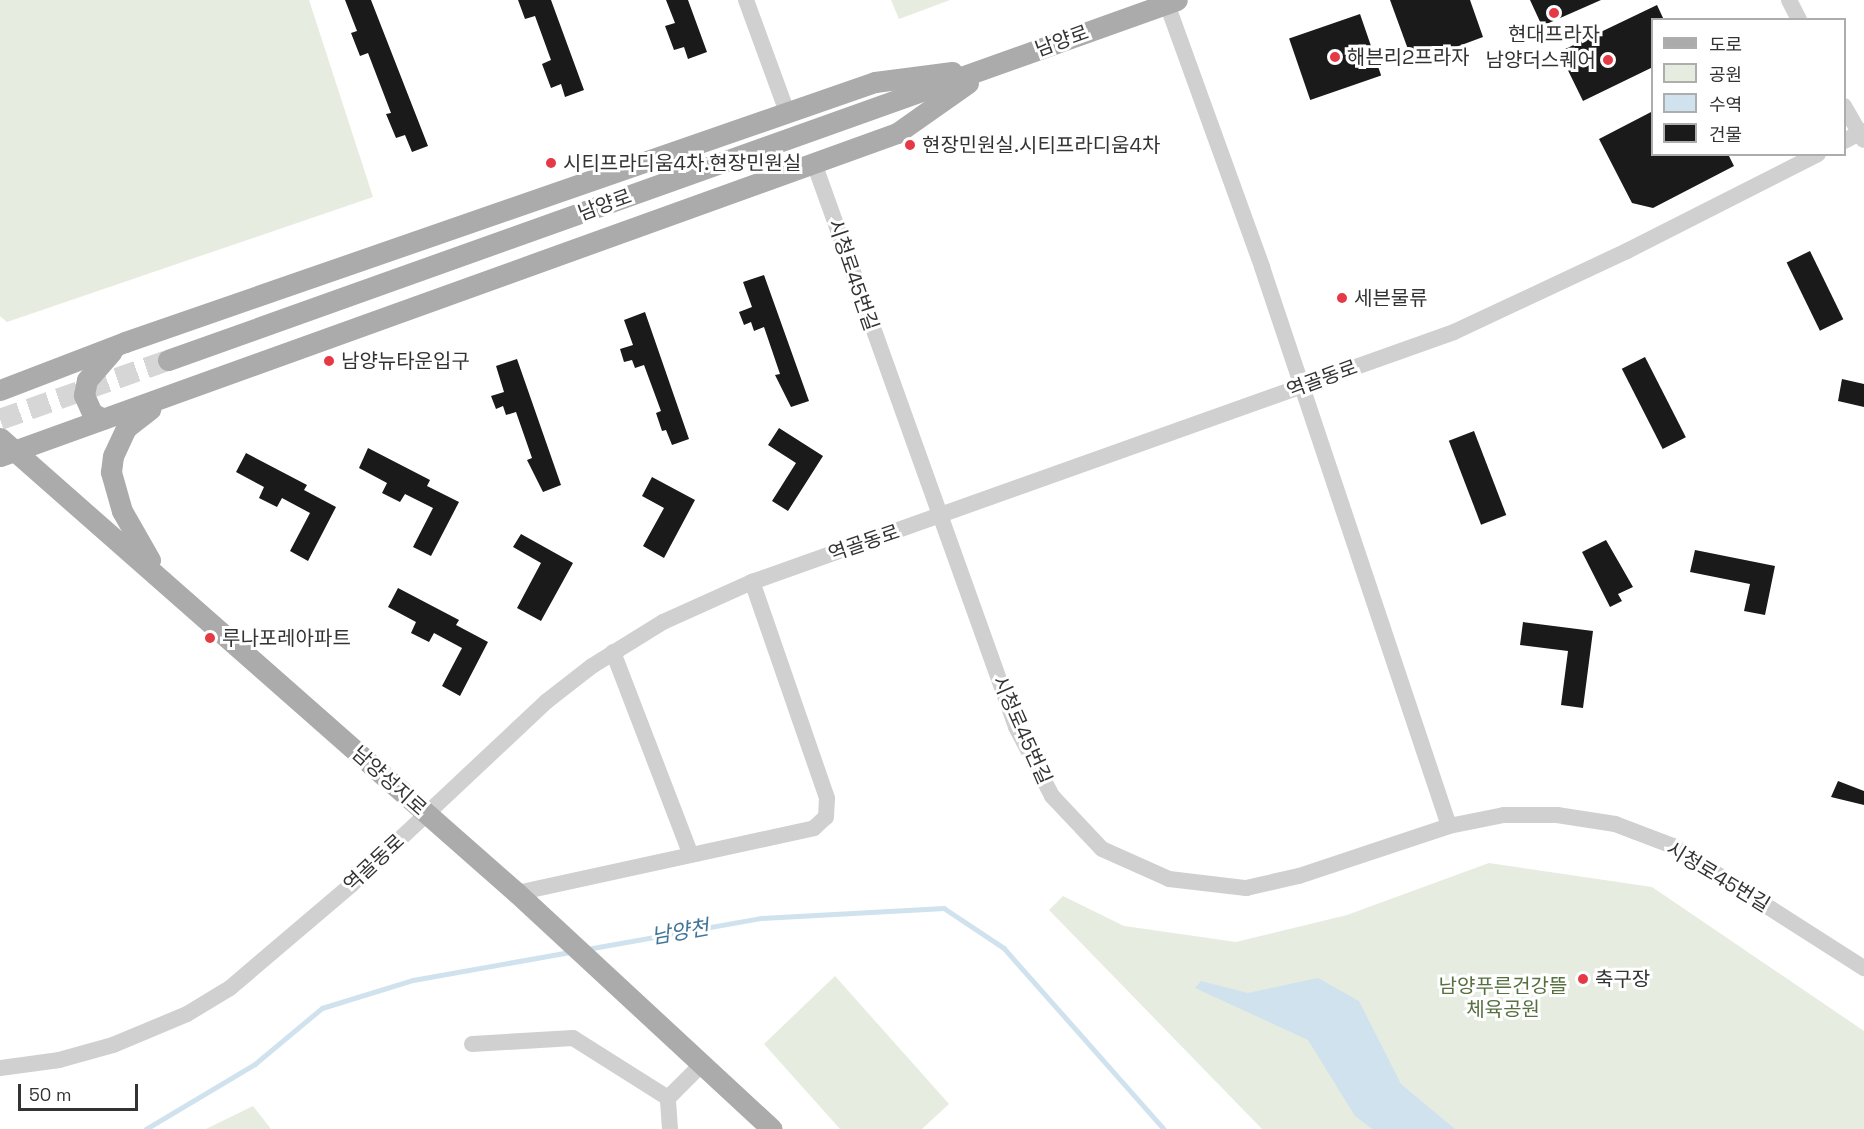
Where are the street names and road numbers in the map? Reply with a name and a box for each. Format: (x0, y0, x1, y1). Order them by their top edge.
street label: 남양로 (1032, 20, 1092, 62)
street label: 남양로 (575, 184, 635, 226)
street label: 시청로45번길 (823, 216, 883, 334)
street label: 역골동로 (1283, 355, 1361, 403)
street label: 역골동로 (825, 520, 903, 566)
street label: 시청로45번길 (987, 672, 1057, 788)
street label: 남양성지로 (347, 741, 431, 821)
street label: 역골동로 (339, 829, 409, 897)
street label: 시청로45번길 (1662, 837, 1774, 917)

